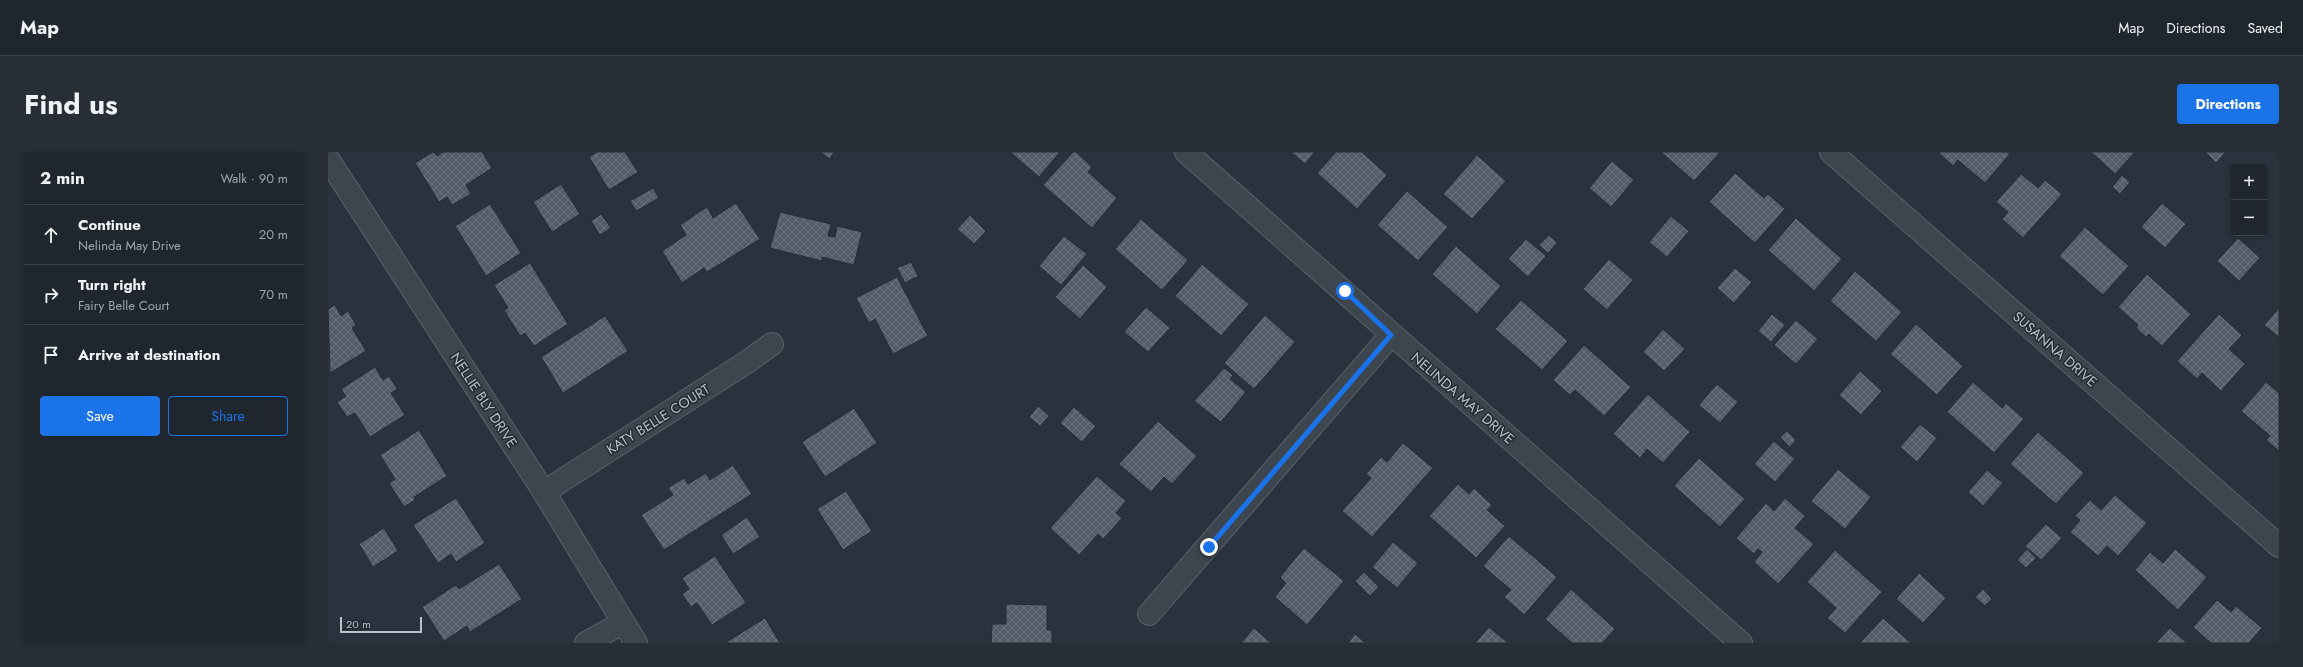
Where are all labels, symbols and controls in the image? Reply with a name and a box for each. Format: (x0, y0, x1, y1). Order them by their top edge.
text: Map (20, 14, 59, 41)
text: Map (2118, 18, 2144, 38)
text: Directions (2166, 18, 2226, 38)
text: Saved (2248, 18, 2283, 38)
text: Find us (24, 84, 118, 125)
button: Directions (2177, 84, 2279, 124)
map controls (2231, 164, 2267, 236)
button: + (2231, 164, 2267, 200)
text: 2 min (40, 166, 85, 190)
text: Walk · 90 m (220, 169, 288, 188)
button: − (2231, 200, 2267, 236)
text: Continue (78, 214, 141, 236)
icon: ahead (40, 224, 62, 246)
text: 20 m (259, 225, 288, 244)
text: Nelinda May Drive (78, 236, 181, 255)
text: Turn right (78, 274, 146, 296)
route start (1336, 282, 1354, 300)
icon: right (40, 284, 62, 306)
text: 70 m (259, 285, 288, 304)
text: Fairy Belle Court (78, 296, 169, 315)
street label: SUSANNA DRIVE (2008, 307, 2102, 391)
icon: arrive (40, 344, 62, 366)
text: Arrive at destination (78, 344, 220, 366)
street label: NELINDA MAY DRIVE (1407, 347, 1519, 449)
street label: NELLIE BLY DRIVE (446, 349, 522, 451)
street label: KATY BELLE COURT (602, 379, 714, 459)
button: Save (40, 396, 160, 436)
button: Share (168, 396, 288, 436)
route end (1200, 538, 1218, 556)
scale bar (340, 615, 422, 634)
text: 20 m (346, 616, 371, 632)

